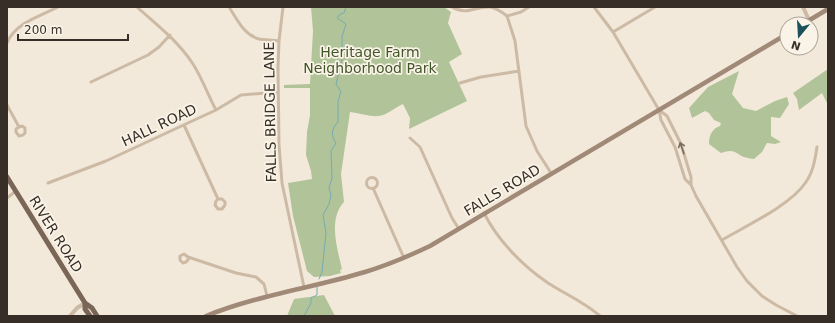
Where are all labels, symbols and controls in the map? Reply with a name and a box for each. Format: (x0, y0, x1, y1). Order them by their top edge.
scale bar (18, 16, 128, 42)
north arrow (779, 16, 819, 56)
text: 200 m (24, 23, 62, 37)
text: N (790, 37, 802, 53)
street label: FALLS BRIDGE LANE (261, 42, 279, 182)
park label: Heritage Farm Neighborhood Park (303, 44, 438, 76)
street label: HALL ROAD (119, 101, 199, 149)
one-way arrow (678, 141, 685, 154)
street label: FALLS ROAD (461, 161, 543, 219)
street label: RIVER ROAD (26, 193, 86, 275)

